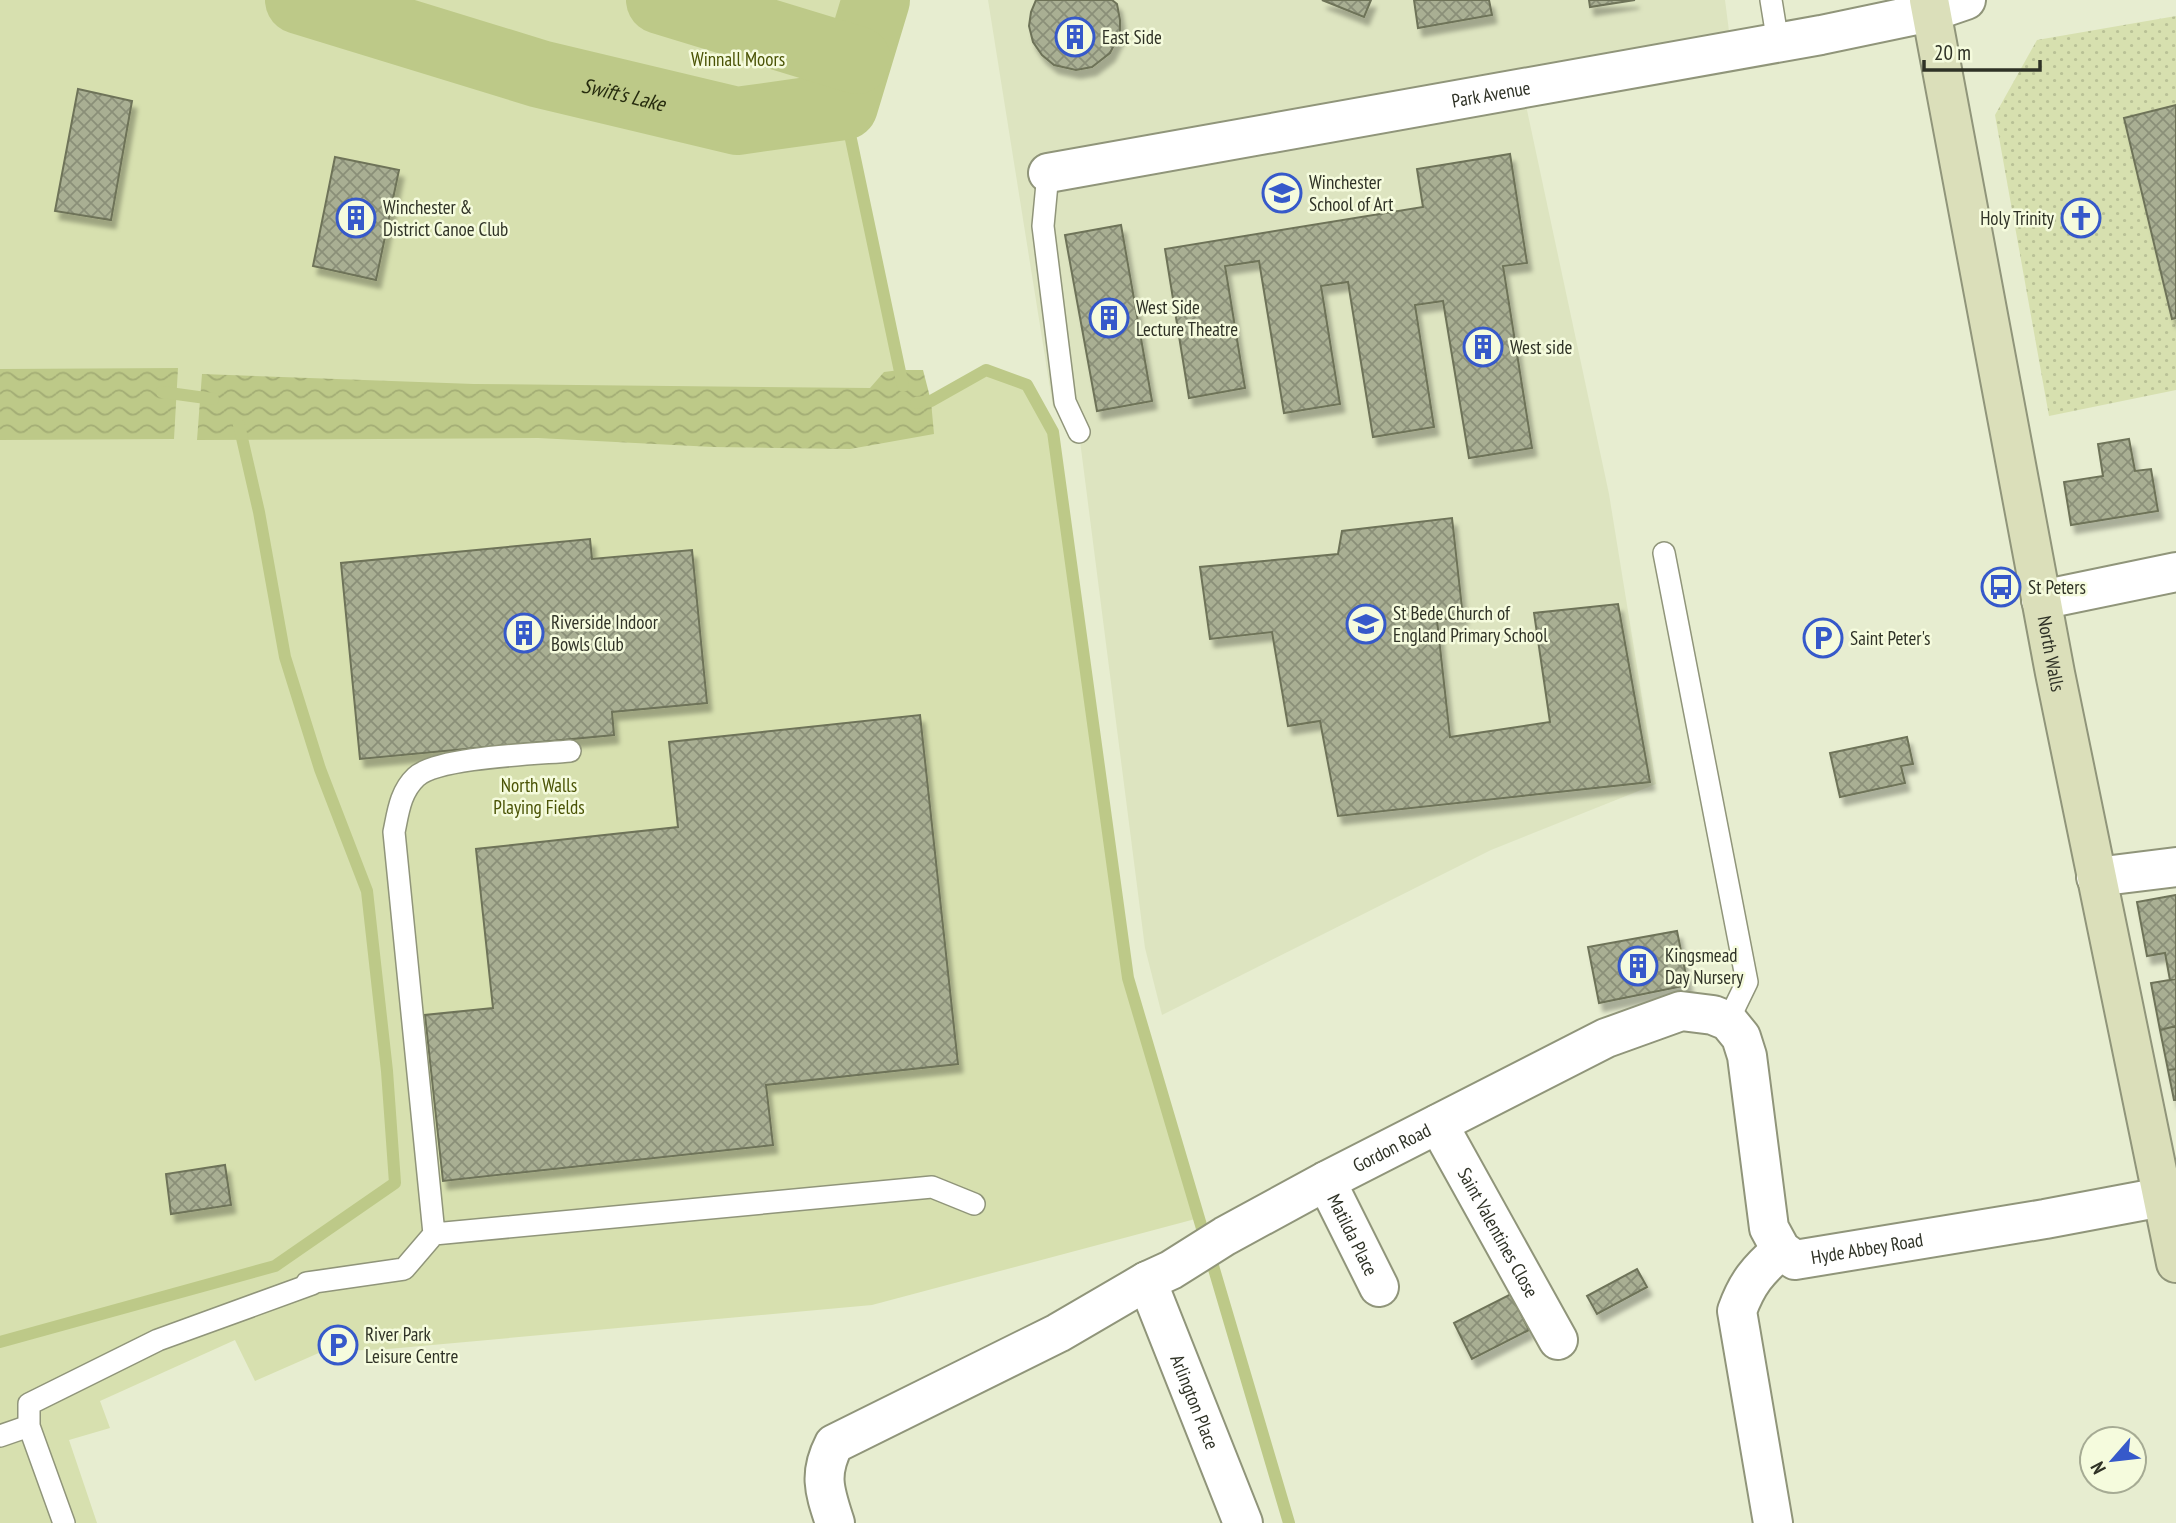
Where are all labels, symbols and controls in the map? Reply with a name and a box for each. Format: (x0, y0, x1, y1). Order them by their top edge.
building icon: East Side (1054, 16, 1096, 58)
place label: East Side (1102, 25, 1162, 49)
scale bar (1924, 28, 2039, 72)
text: 20 m (1934, 39, 1971, 66)
park label: Winnall Moors (691, 47, 785, 71)
water label: Swift's Lake (579, 71, 669, 117)
street label: Park Avenue (1450, 75, 1532, 113)
place label: Winchester School of Art (1309, 170, 1394, 216)
school or university icon: Winchester School of Art (1261, 172, 1303, 214)
place label: Winchester & District Canoe Club (383, 195, 508, 241)
building icon: Winchester & District Canoe Club (335, 197, 377, 239)
church icon: Holy Trinity (2060, 197, 2102, 239)
place label: Holy Trinity (1980, 206, 2055, 230)
place label: West Side Lecture Theatre (1136, 295, 1238, 341)
building icon: West Side Lecture Theatre (1088, 297, 1130, 339)
building icon: West side (1462, 326, 1504, 368)
place label: West side (1510, 335, 1572, 359)
bus stop icon: St Peters (1980, 566, 2022, 608)
place label: St Peters (2028, 575, 2086, 599)
place label: St Bede Church of England Primary School (1393, 601, 1548, 647)
school or university icon: St Bede Church of England Primary School (1345, 603, 1387, 645)
place label: Riverside Indoor Bowls Club (551, 610, 659, 656)
building icon: Riverside Indoor Bowls Club (503, 612, 545, 654)
street label: North Walls (2033, 614, 2070, 694)
parking icon: Saint Peter's (1802, 617, 1844, 659)
place label: Saint Peter's (1850, 626, 1930, 650)
park label: North Walls Playing Fields (493, 773, 585, 819)
place label: Kingsmead Day Nursery (1665, 943, 1744, 989)
building icon: Kingsmead Day Nursery (1617, 945, 1659, 987)
street label: Gordon Road (1349, 1118, 1435, 1177)
street label: Saint Valentines Close (1453, 1163, 1544, 1302)
street label: Matilda Place (1322, 1190, 1383, 1280)
street label: Hyde Abbey Road (1809, 1227, 1925, 1269)
place label: River Park Leisure Centre (365, 1322, 459, 1368)
parking icon: River Park Leisure Centre (317, 1324, 359, 1366)
street label: Arlington Place (1165, 1351, 1225, 1453)
north arrow (2078, 1425, 2148, 1495)
text: N (2085, 1458, 2111, 1478)

